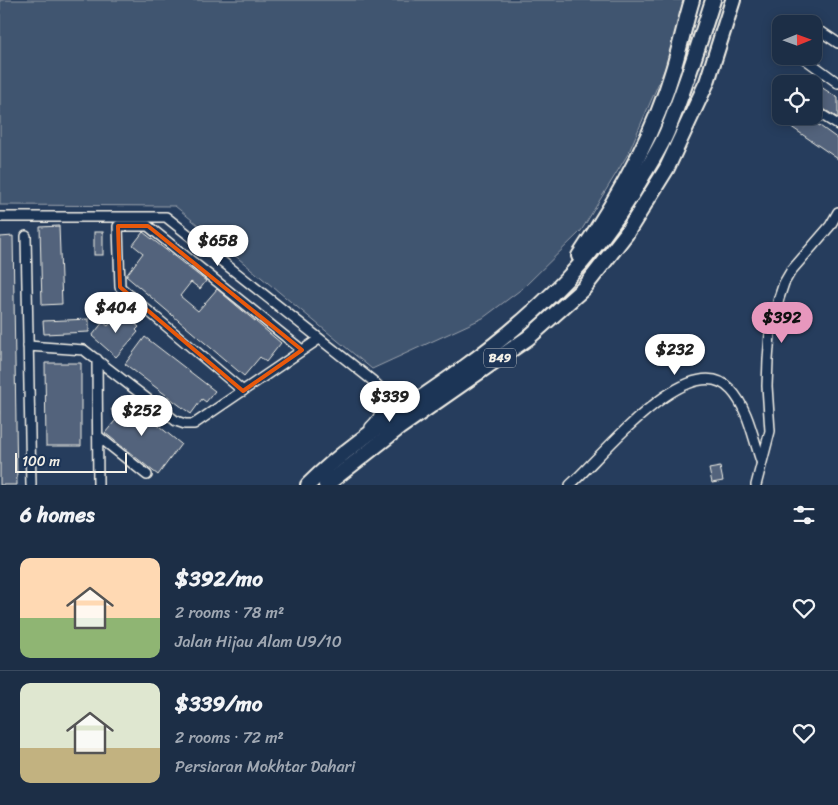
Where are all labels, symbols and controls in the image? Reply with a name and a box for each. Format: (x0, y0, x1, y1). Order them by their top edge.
north arrow (772, 15, 822, 65)
map controls (772, 15, 822, 125)
button: locate (772, 75, 822, 125)
pin: $658 (188, 224, 248, 267)
text: $658 (198, 226, 238, 255)
pin: $404 (86, 292, 146, 334)
text: $404 (96, 293, 136, 322)
pin: $392 (752, 302, 812, 344)
text: $392 (763, 303, 801, 332)
pin: $232 (645, 334, 705, 376)
text: $232 (656, 335, 694, 364)
road number: B49 (484, 348, 516, 368)
pin: $339 (360, 380, 420, 423)
text: $339 (371, 382, 409, 411)
pin: $252 (112, 394, 172, 437)
text: $252 (122, 396, 162, 425)
text: 100 m (22, 449, 60, 474)
scale bar (15, 450, 128, 473)
text: 6 homes (20, 496, 95, 534)
icon: filters (790, 501, 818, 529)
text: $392/mo (175, 560, 263, 598)
icon: home (60, 578, 120, 638)
icon: heart (790, 594, 818, 622)
text: 2 rooms · 78 m² (175, 598, 284, 627)
text: Jalan Hijau Alam U9/10 (175, 627, 342, 656)
text: $339/mo (175, 685, 262, 723)
icon: home (60, 703, 120, 763)
icon: heart (790, 719, 818, 747)
text: 2 rooms · 72 m² (175, 723, 284, 752)
text: Persiaran Mokhtar Dahari (175, 752, 355, 781)

